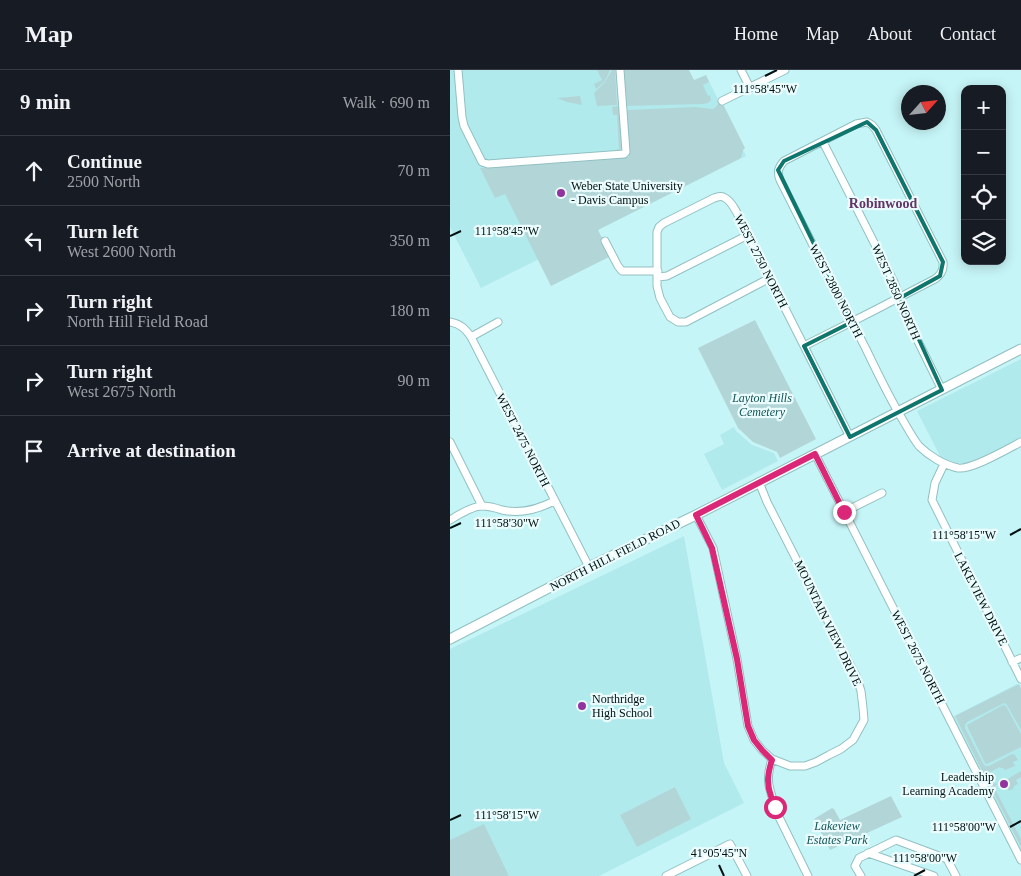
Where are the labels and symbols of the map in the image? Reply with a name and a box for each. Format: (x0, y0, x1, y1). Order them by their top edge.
text: 111°58'45"W (733, 82, 798, 96)
north arrow (901, 85, 946, 130)
place label: Weber State University - Davis Campus (571, 179, 683, 207)
marker: Weber State University - Davis Campus (555, 187, 567, 199)
district label: Robinwood (849, 196, 917, 211)
street label: WEST 2750 NORTH (731, 212, 791, 310)
text: 111°58'45"W (475, 224, 540, 238)
street label: WEST 2800 NORTH (806, 242, 866, 340)
street label: WEST 2850 NORTH (869, 242, 923, 342)
street label: WEST 2475 NORTH (493, 391, 553, 489)
park label: Layton Hills Cemetery (731, 391, 792, 419)
route end (833, 501, 856, 524)
text: 111°58'30"W (475, 516, 540, 530)
street label: NORTH HILL FIELD ROAD (547, 516, 683, 594)
text: 111°58'15"W (932, 528, 997, 542)
street label: LAKEVIEW DRIVE (951, 550, 1011, 648)
street label: MOUNTAIN VIEW DRIVE (791, 558, 865, 688)
street label: WEST 2675 NORTH (888, 608, 948, 706)
place label: Northridge High School (592, 692, 653, 720)
marker: Northridge High School (576, 700, 588, 712)
place label: Leadership Learning Academy (902, 770, 994, 798)
marker: Leadership Learning Academy (998, 778, 1010, 790)
route start (764, 796, 787, 819)
text: 111°58'15"W (475, 808, 540, 822)
park label: Lakeview Estates Park (806, 819, 868, 847)
text: 111°58'00"W (932, 820, 997, 834)
text: 41°05'45"N (691, 846, 748, 860)
text: 111°58'00"W (893, 851, 958, 865)

